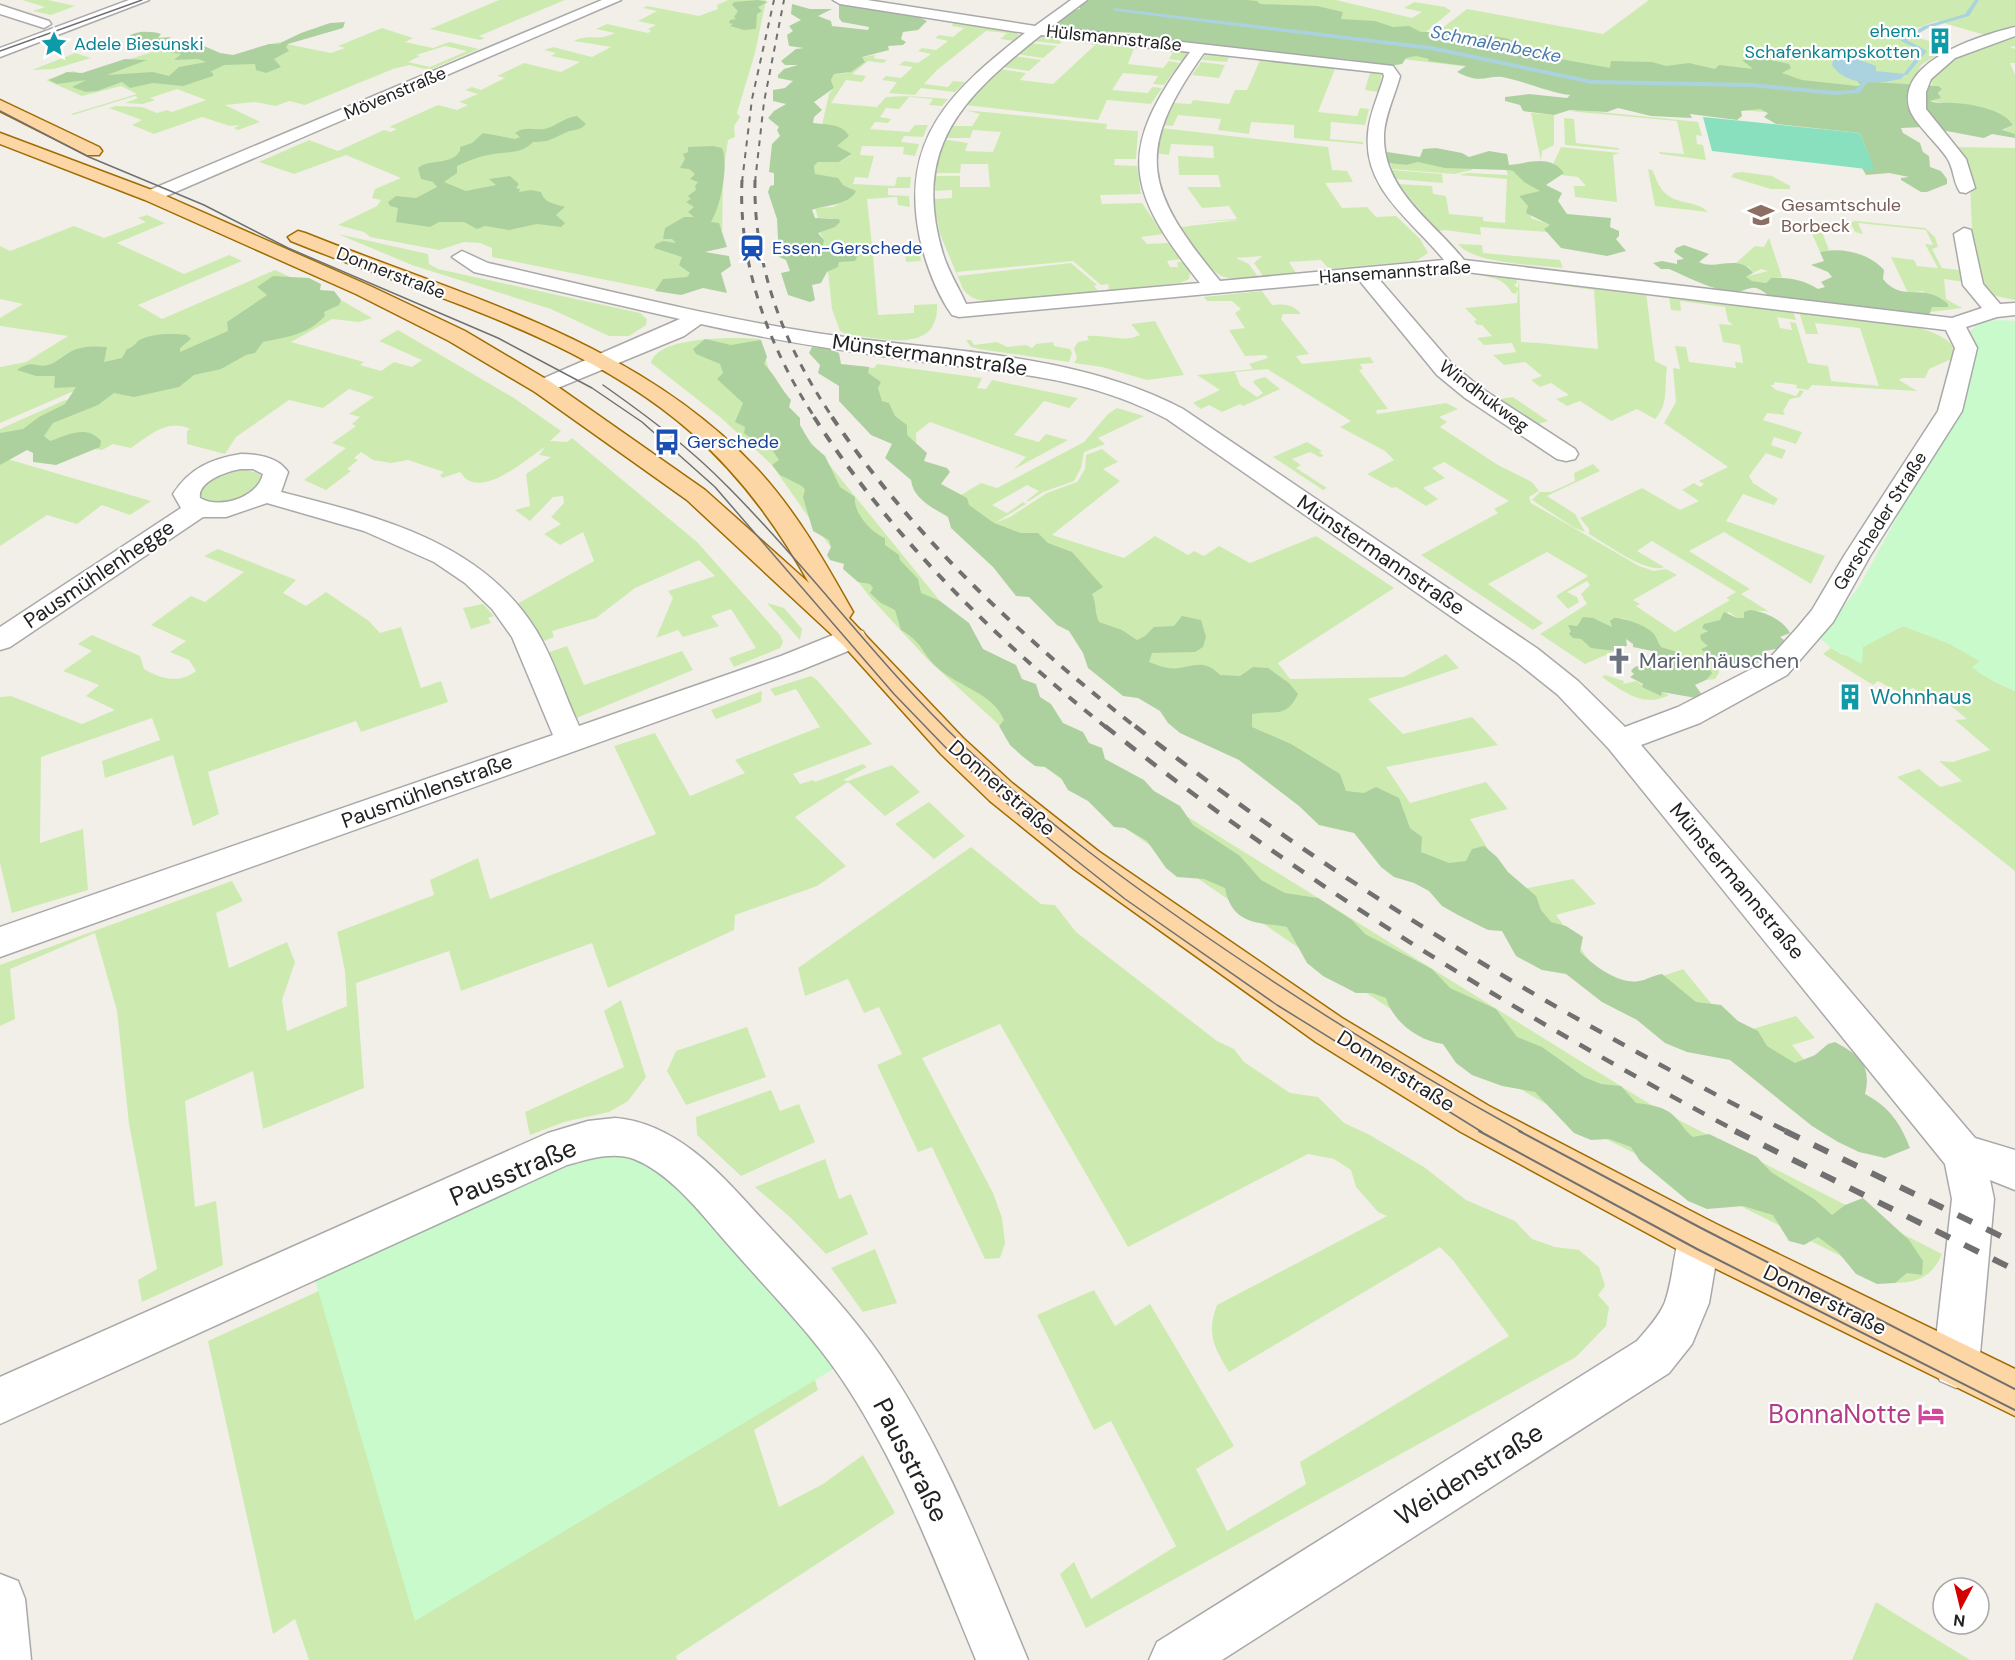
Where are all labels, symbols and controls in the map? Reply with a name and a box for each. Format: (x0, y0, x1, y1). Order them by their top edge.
street label: Hülsmannstraße (1045, 19, 1183, 57)
place label: ehem. Schafenkampskotten (1745, 19, 1920, 64)
water label: Schmalenbecke (1429, 20, 1563, 68)
building icon: ehem. Schafenkampskotten (1925, 26, 1955, 56)
place icon: Adele Biesunski (39, 29, 69, 59)
place label: Adele Biesunski (74, 32, 204, 56)
street label: Mövenstraße (340, 61, 450, 125)
place label: Gesamtschule Borbeck (1781, 193, 1901, 238)
school or university icon: Gesamtschule Borbeck (1746, 200, 1776, 230)
station icon: Essen-Gerschede (737, 233, 767, 263)
place label: Essen-Gerschede (772, 236, 922, 260)
street label: Donnerstraße (333, 241, 449, 305)
street label: Hansemannstraße (1318, 255, 1472, 289)
street label: Münstermannstraße (831, 327, 1029, 383)
street label: Windhukweg (1434, 354, 1534, 438)
bus stop icon: Gerschede (652, 427, 682, 457)
place label: Gerschede (687, 430, 779, 454)
street label: Gerscheder Straße (1828, 447, 1932, 595)
street label: Münstermannstraße (1292, 488, 1470, 622)
street label: Pausmühlenhegge (18, 513, 180, 635)
church icon: Marienhäuschen (1604, 646, 1634, 676)
place label: Marienhäuschen (1639, 647, 1799, 675)
building icon: Wohnhaus (1835, 682, 1865, 712)
place label: Wohnhaus (1870, 683, 1972, 711)
street label: Donnerstraße (942, 734, 1062, 842)
street label: Pausmühlenstraße (338, 747, 517, 835)
street label: Münstermannstraße (1663, 797, 1811, 965)
street label: Donnerstraße (1332, 1024, 1460, 1118)
street label: Pausstraße (444, 1130, 582, 1214)
street label: Donnerstraße (1759, 1258, 1891, 1342)
street label: Pausstraße (865, 1392, 957, 1528)
place label: BonnaNotte (1768, 1397, 1911, 1431)
hotel icon: BonnaNotte (1916, 1399, 1946, 1429)
street label: Weidenstraße (1388, 1415, 1550, 1533)
north arrow (1931, 1576, 1991, 1636)
text: N (1952, 1609, 1966, 1632)

